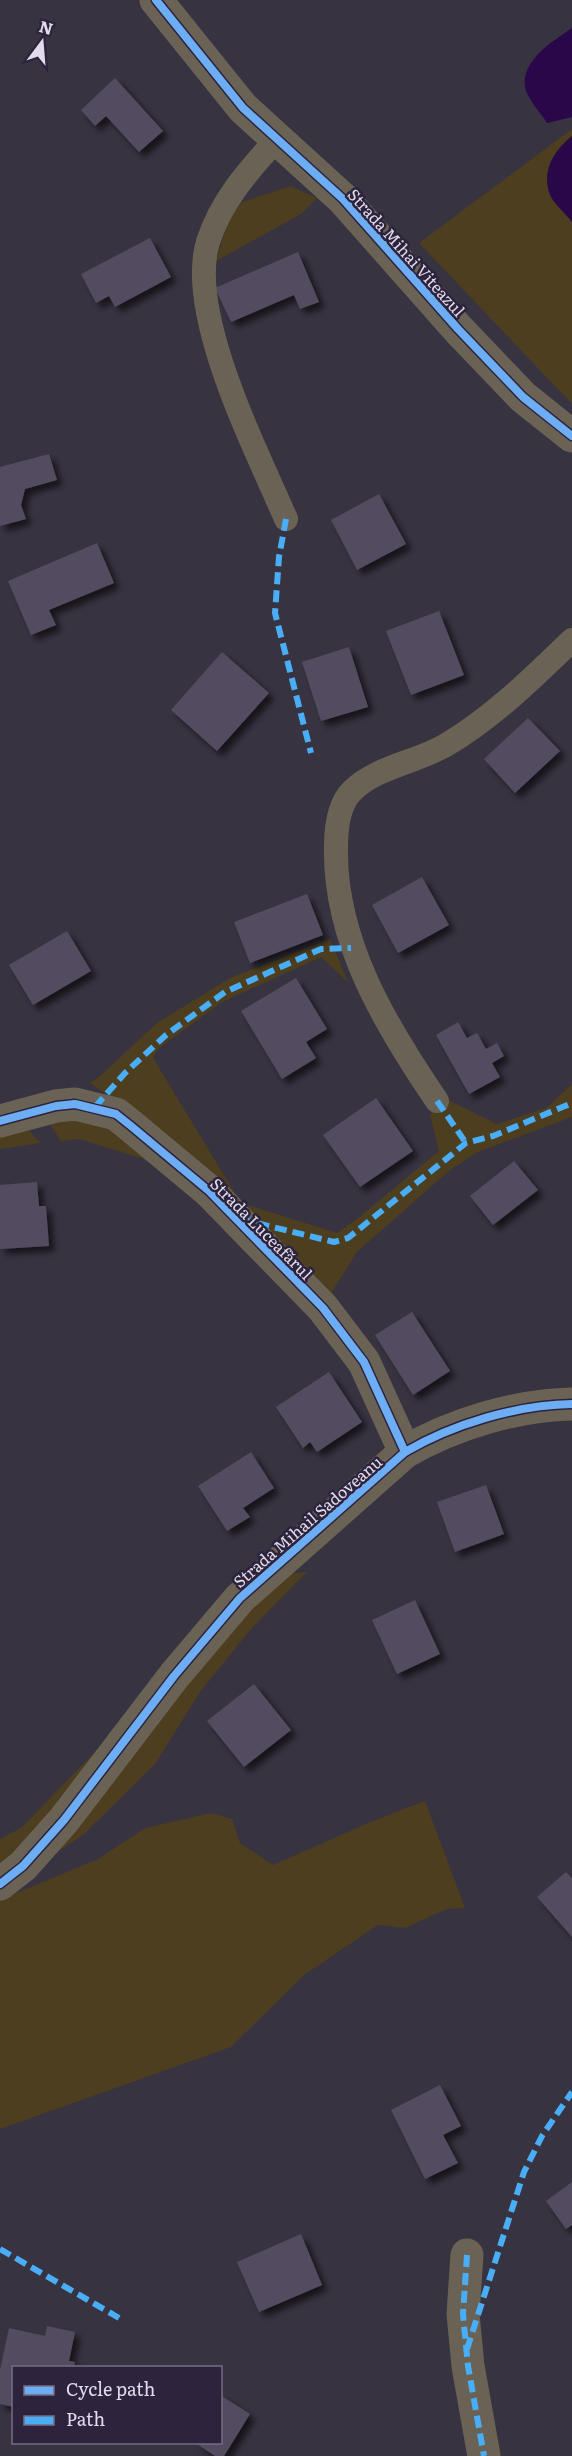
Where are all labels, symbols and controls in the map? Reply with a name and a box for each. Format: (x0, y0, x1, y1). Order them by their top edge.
north arrow (12, 12, 72, 72)
text: N (37, 13, 56, 40)
street label: Strada Mihai Viteazul (343, 183, 471, 321)
street label: Strada Luceafărul (206, 1172, 318, 1284)
street label: Strada Mihail Sadoveanu (227, 1449, 387, 1593)
legend (12, 2366, 222, 2444)
text: Cycle path (66, 2375, 155, 2402)
text: Path (66, 2405, 105, 2432)

